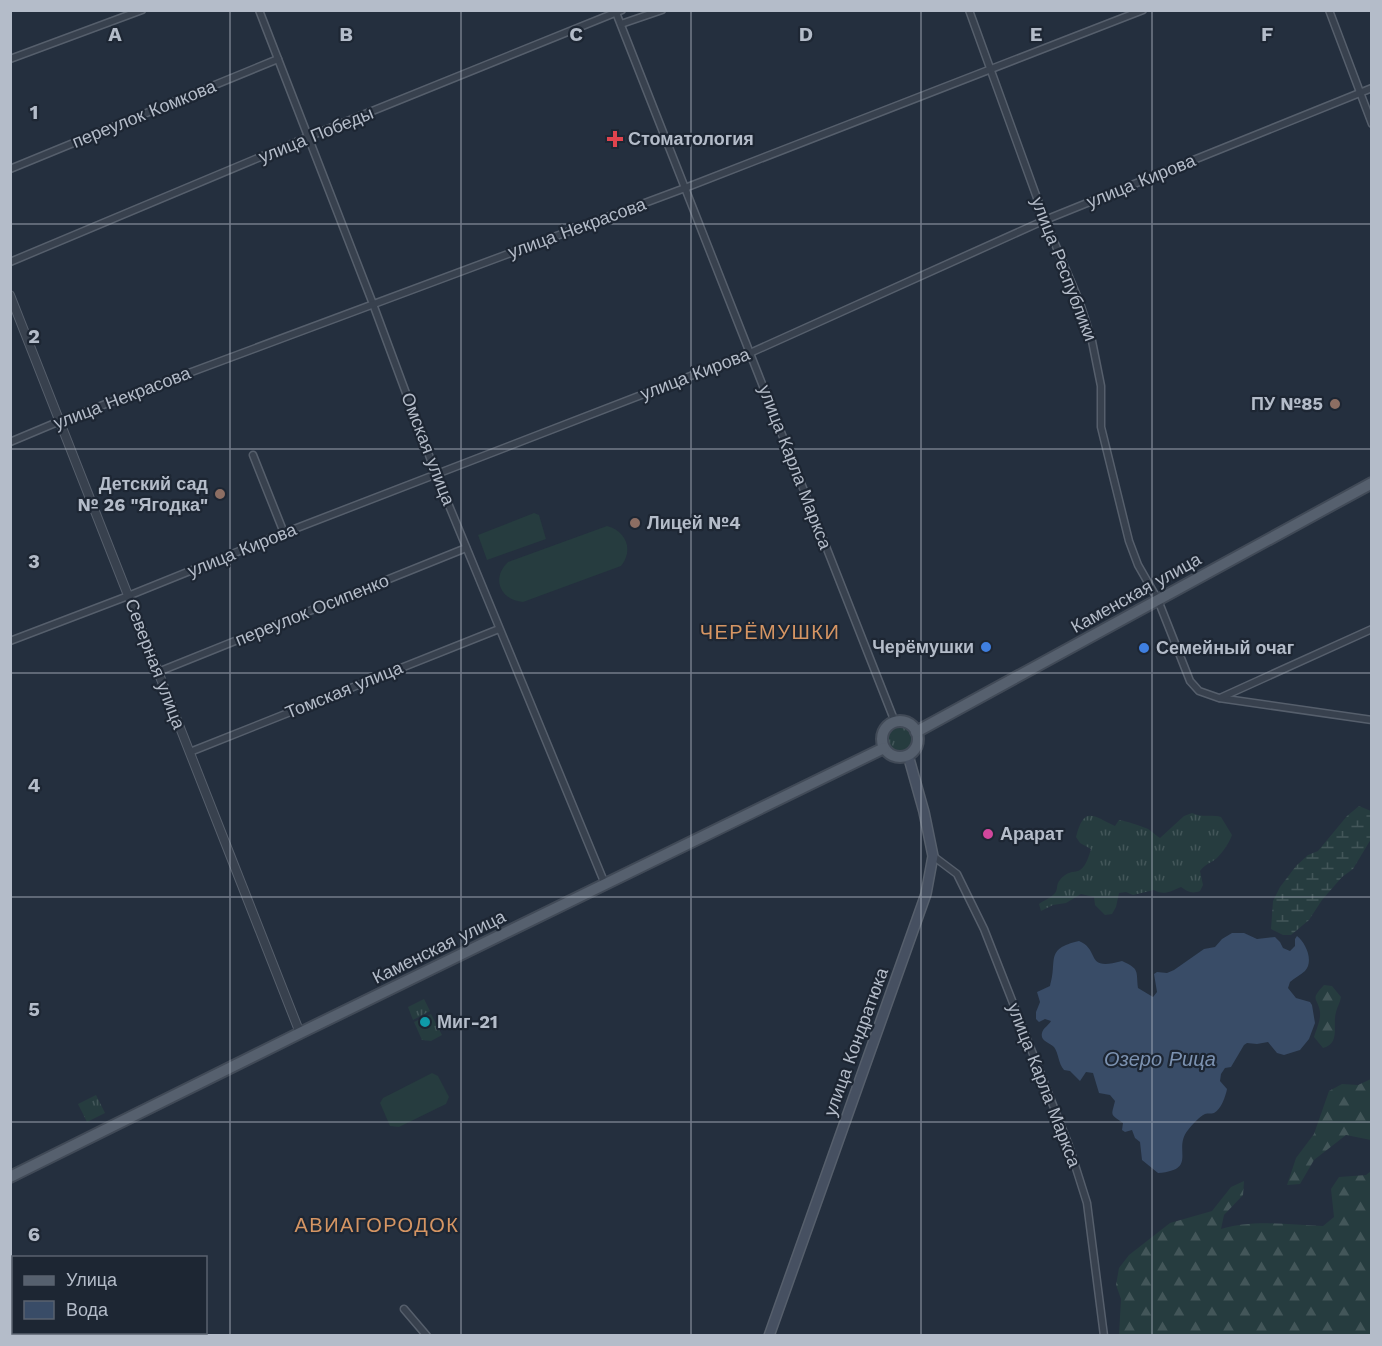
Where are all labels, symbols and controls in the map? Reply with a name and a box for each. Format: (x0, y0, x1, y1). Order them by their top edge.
text: A (108, 22, 122, 46)
text: B (339, 22, 353, 46)
text: C (569, 22, 583, 46)
text: D (799, 22, 813, 46)
text: E (1030, 22, 1042, 46)
text: F (1261, 22, 1273, 46)
street label: переулок Комкова (69, 75, 220, 152)
text: 1 (30, 100, 38, 124)
street label: улица Победы (255, 102, 376, 167)
place label: Стоматология (628, 128, 754, 149)
marker: Стоматология (606, 130, 624, 148)
street label: улица Кирова (1083, 149, 1199, 212)
street label: улица Некрасова (505, 193, 650, 262)
street label: улица Республики (1027, 194, 1102, 344)
text: 2 (28, 324, 40, 348)
street label: улица Кирова (637, 343, 753, 404)
street label: улица Некрасова (50, 361, 194, 433)
street label: улица Карла Маркса (754, 382, 837, 553)
street label: Омская улица (397, 389, 460, 509)
place label: ПУ №85 (1251, 393, 1323, 414)
marker: ПУ №85 (1328, 397, 1342, 411)
place label: Детский сад № 26 "Ягодка" (77, 473, 209, 515)
marker: Детский сад № 26 "Ягодка" (213, 487, 227, 501)
place label: Лицей №4 (647, 512, 741, 533)
marker: Лицей №4 (628, 516, 642, 530)
street label: улица Кирова (184, 518, 300, 581)
street label: Каменская улица (1067, 548, 1205, 637)
text: 3 (28, 549, 40, 573)
street label: переулок Осипенко (232, 569, 392, 650)
street label: Северная улица (121, 596, 190, 733)
district label: ЧЕРЁМУШКИ (700, 620, 840, 644)
place label: Черёмушки (872, 636, 974, 657)
place label: Семейный очаг (1156, 637, 1295, 658)
marker: Черёмушки (979, 640, 993, 654)
marker: Семейный очаг (1137, 641, 1151, 655)
street label: Томская улица (282, 656, 406, 723)
text: 4 (28, 773, 41, 797)
place label: Арарат (1000, 823, 1064, 844)
marker: Арарат (981, 827, 995, 841)
street label: Каменская улица (369, 905, 510, 988)
street label: улица Кондратюка (819, 964, 892, 1119)
text: 5 (28, 997, 40, 1021)
street label: улица Карла Маркса (1003, 1000, 1086, 1171)
place label: Миг-21 (437, 1011, 498, 1032)
marker: Миг-21 (418, 1015, 432, 1029)
water label: Озеро Рица (1104, 1047, 1216, 1071)
district label: АВИАГОРОДОК (295, 1213, 459, 1237)
text: 6 (28, 1222, 40, 1246)
legend (12, 1256, 207, 1334)
text: Улица (66, 1269, 118, 1290)
text: Вода (66, 1299, 109, 1320)

